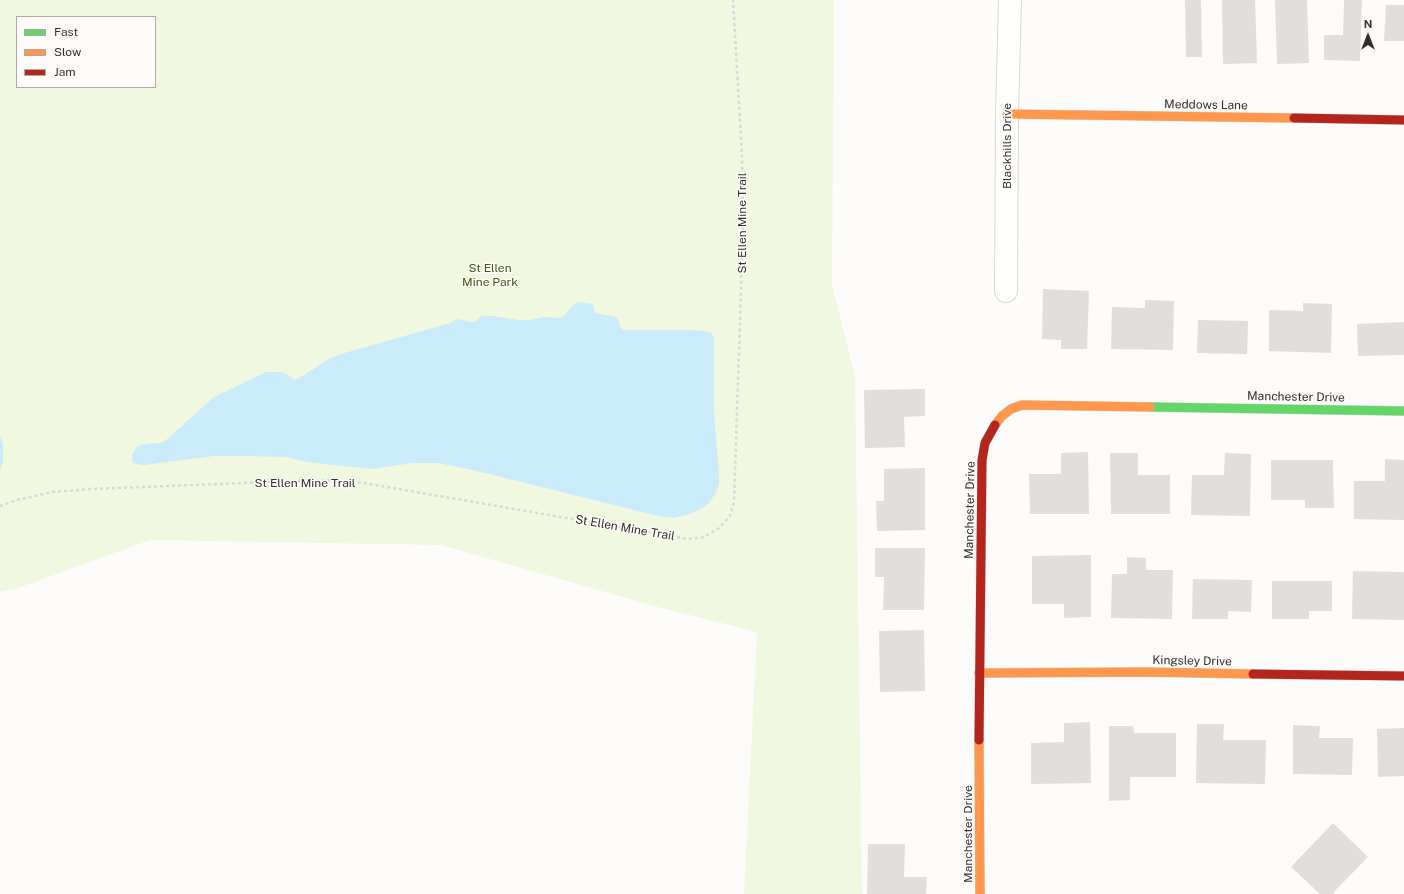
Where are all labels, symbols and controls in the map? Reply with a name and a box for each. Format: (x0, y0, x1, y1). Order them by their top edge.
legend (16, 16, 156, 88)
north arrow (1348, 16, 1388, 56)
text: N (1364, 18, 1372, 30)
text: Fast (54, 25, 78, 39)
text: Slow (54, 45, 81, 59)
text: Jam (54, 65, 76, 79)
street label: Meddows Lane (1164, 97, 1248, 113)
street label: Blackhills Drive (1000, 103, 1014, 189)
street label: St Ellen Mine Trail (735, 173, 749, 273)
park label: St Ellen Mine Park (462, 261, 518, 289)
street label: Manchester Drive (1247, 389, 1345, 405)
street label: Manchester Drive (962, 461, 978, 559)
street label: St Ellen Mine Trail (255, 476, 355, 490)
street label: St Ellen Mine Trail (574, 512, 676, 544)
street label: Kingsley Drive (1152, 653, 1232, 669)
street label: Manchester Drive (961, 785, 975, 883)

